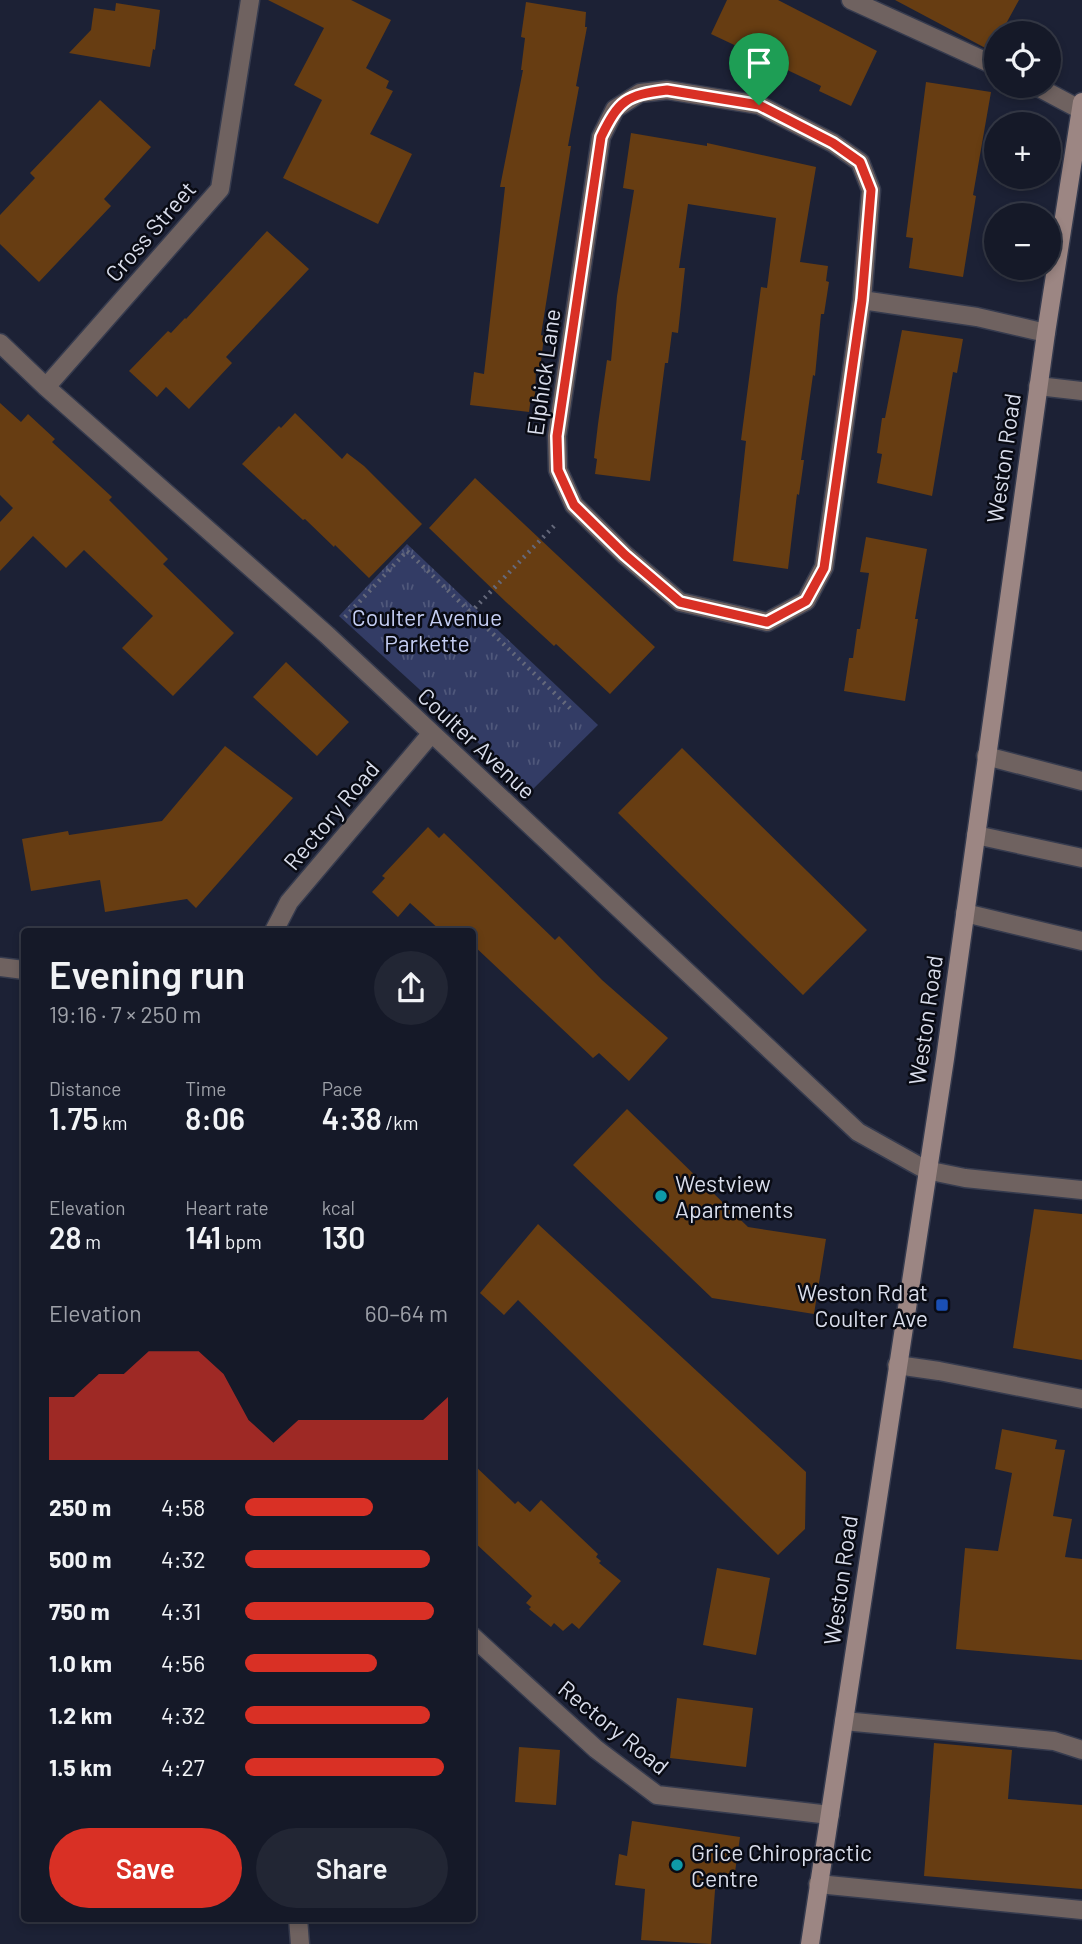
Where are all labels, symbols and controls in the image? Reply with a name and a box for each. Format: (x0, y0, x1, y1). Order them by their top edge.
map controls (984, 21, 1061, 280)
button: locate (984, 21, 1061, 98)
pin (729, 33, 789, 105)
icon: arrive (740, 44, 778, 82)
button: + (984, 112, 1061, 189)
street label: Cross Street (99, 175, 201, 287)
button: − (984, 203, 1061, 280)
street label: Elphick Lane (520, 307, 566, 437)
street label: Weston Road (980, 391, 1026, 525)
park label: Coulter Avenue Parkette (352, 603, 502, 657)
street label: Coulter Avenue (412, 681, 542, 805)
street label: Rectory Road (277, 755, 385, 875)
text: Evening run (49, 951, 245, 997)
button: share (374, 951, 448, 1025)
street label: Weston Road (902, 953, 948, 1087)
text: 19:16 · 7 × 250 m (49, 1000, 201, 1028)
text: Distance (49, 1077, 121, 1100)
text: Time (185, 1077, 226, 1100)
text: Pace (322, 1077, 363, 1100)
text: 1.75 (49, 1100, 98, 1136)
text: 8:06 (185, 1100, 245, 1136)
text: 4:38 (322, 1100, 382, 1136)
text: km (98, 1111, 127, 1134)
text: /km (382, 1111, 418, 1134)
place label: Westview Apartments (675, 1169, 793, 1223)
marker: Westview Apartments (653, 1188, 669, 1204)
text: Elevation (49, 1196, 126, 1219)
text: Heart rate (185, 1196, 269, 1219)
text: kcal (322, 1196, 355, 1219)
text: 28 (49, 1219, 82, 1255)
text: 141 (185, 1219, 221, 1255)
text: 130 (322, 1219, 365, 1255)
text: m (82, 1230, 101, 1253)
text: bpm (221, 1230, 262, 1253)
place label: Weston Rd at Coulter Ave (797, 1278, 928, 1332)
marker: Weston Rd at Coulter Ave (934, 1297, 950, 1313)
text: Elevation (49, 1299, 142, 1327)
text: 60–64 m (365, 1299, 448, 1327)
text: 250 m (49, 1493, 111, 1521)
text: 4:58 (161, 1493, 205, 1521)
street label: Weston Road (817, 1513, 863, 1647)
text: 500 m (49, 1545, 111, 1573)
text: 4:32 (161, 1545, 206, 1573)
text: 750 m (49, 1597, 110, 1625)
text: 4:31 (161, 1597, 201, 1625)
text: 1.0 km (49, 1649, 112, 1677)
text: 4:56 (161, 1649, 205, 1677)
street label: Rectory Road (553, 1674, 675, 1780)
text: 1.2 km (49, 1701, 112, 1729)
text: 4:32 (161, 1701, 206, 1729)
text: 1.5 km (49, 1753, 112, 1781)
text: 4:27 (161, 1753, 205, 1781)
button: Save (49, 1828, 242, 1908)
button: Share (256, 1828, 448, 1908)
place label: Grice Chiropractic Centre (691, 1838, 872, 1892)
marker: Grice Chiropractic Centre (669, 1857, 685, 1873)

